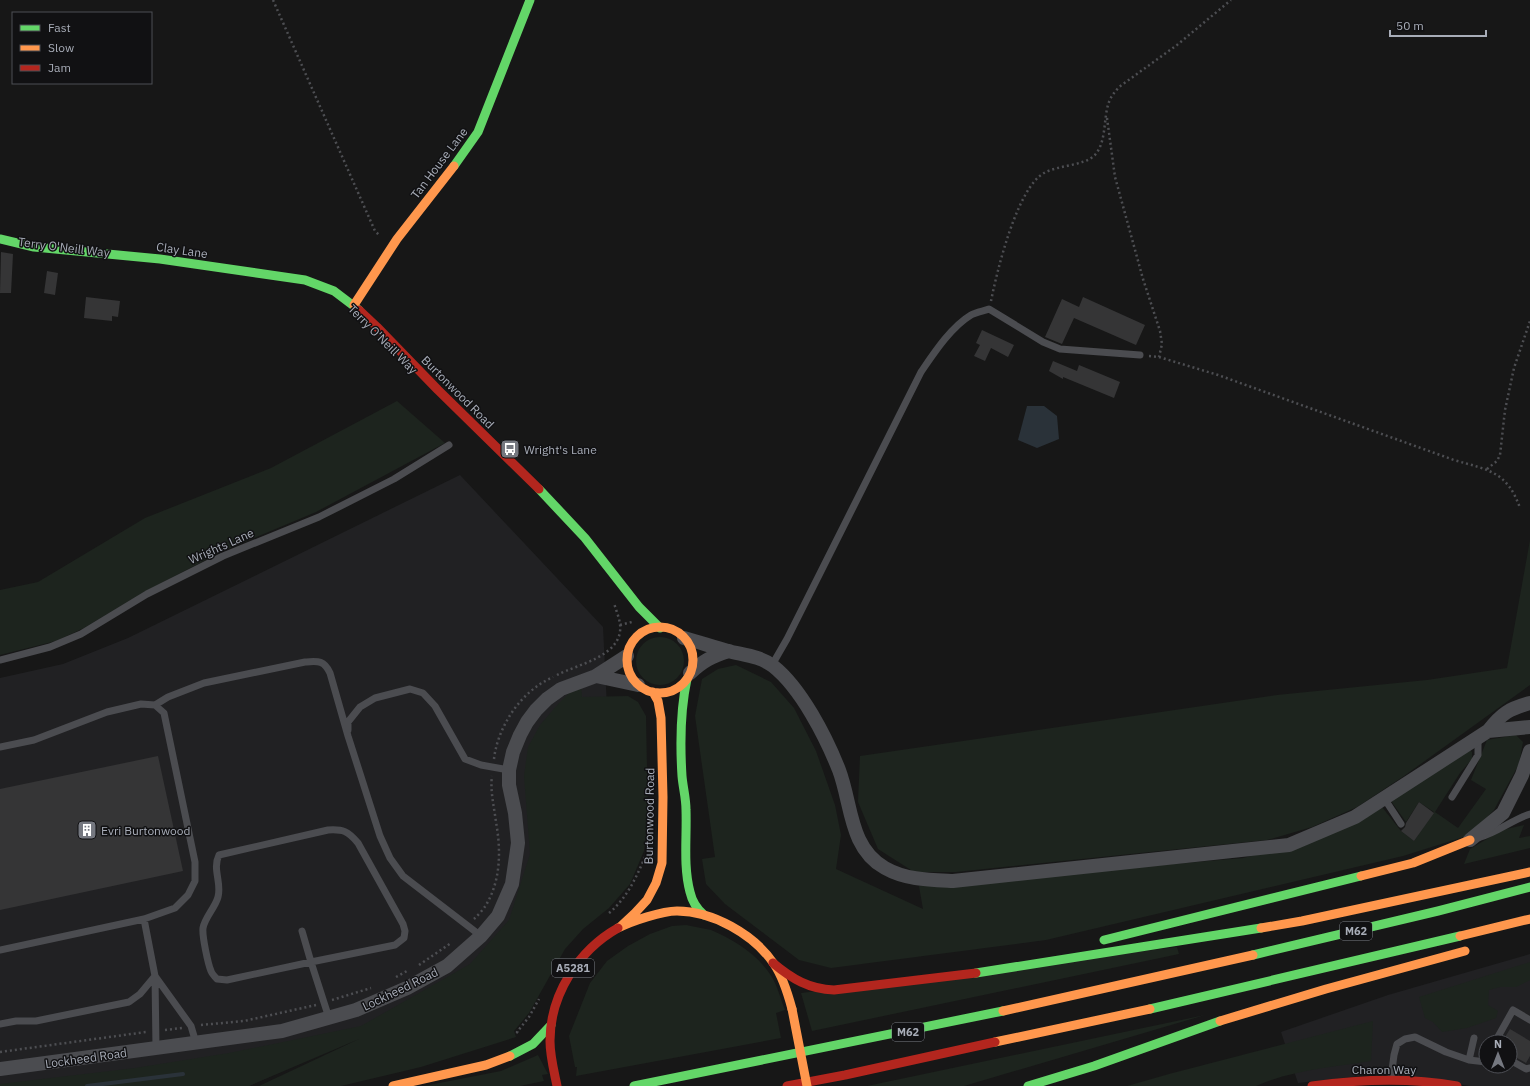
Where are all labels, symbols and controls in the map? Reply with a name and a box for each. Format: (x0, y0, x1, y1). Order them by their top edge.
legend (12, 12, 152, 84)
scale bar (1390, 12, 1486, 38)
text: 50 m (1396, 18, 1424, 33)
text: Fast (48, 20, 71, 35)
text: Slow (48, 40, 74, 55)
text: Jam (48, 60, 71, 75)
street label: Tan House Lane (407, 124, 471, 202)
street label: Terry O'Neill Way (17, 234, 111, 260)
street label: Clay Lane (155, 239, 209, 261)
street label: Terry O'Neill Way (345, 301, 421, 377)
street label: Burtonwood Road (418, 352, 498, 432)
bus stop icon: Wright's Lane (499, 438, 521, 460)
place label: Wright's Lane (524, 442, 597, 457)
street label: Wrights Lane (186, 525, 256, 567)
street label: Burtonwood Road (641, 768, 657, 864)
building icon: Evri Burtonwood (76, 819, 98, 841)
place label: Evri Burtonwood (101, 823, 190, 838)
road number: M62 (1340, 922, 1372, 940)
road number: A5281 (552, 959, 594, 977)
street label: Lockheed Road (360, 964, 440, 1014)
road number: M62 (892, 1023, 924, 1041)
north arrow (1478, 1034, 1518, 1074)
text: N (1494, 1037, 1502, 1051)
street label: Lockheed Road (44, 1045, 128, 1071)
street label: Charon Way (1352, 1062, 1416, 1077)

